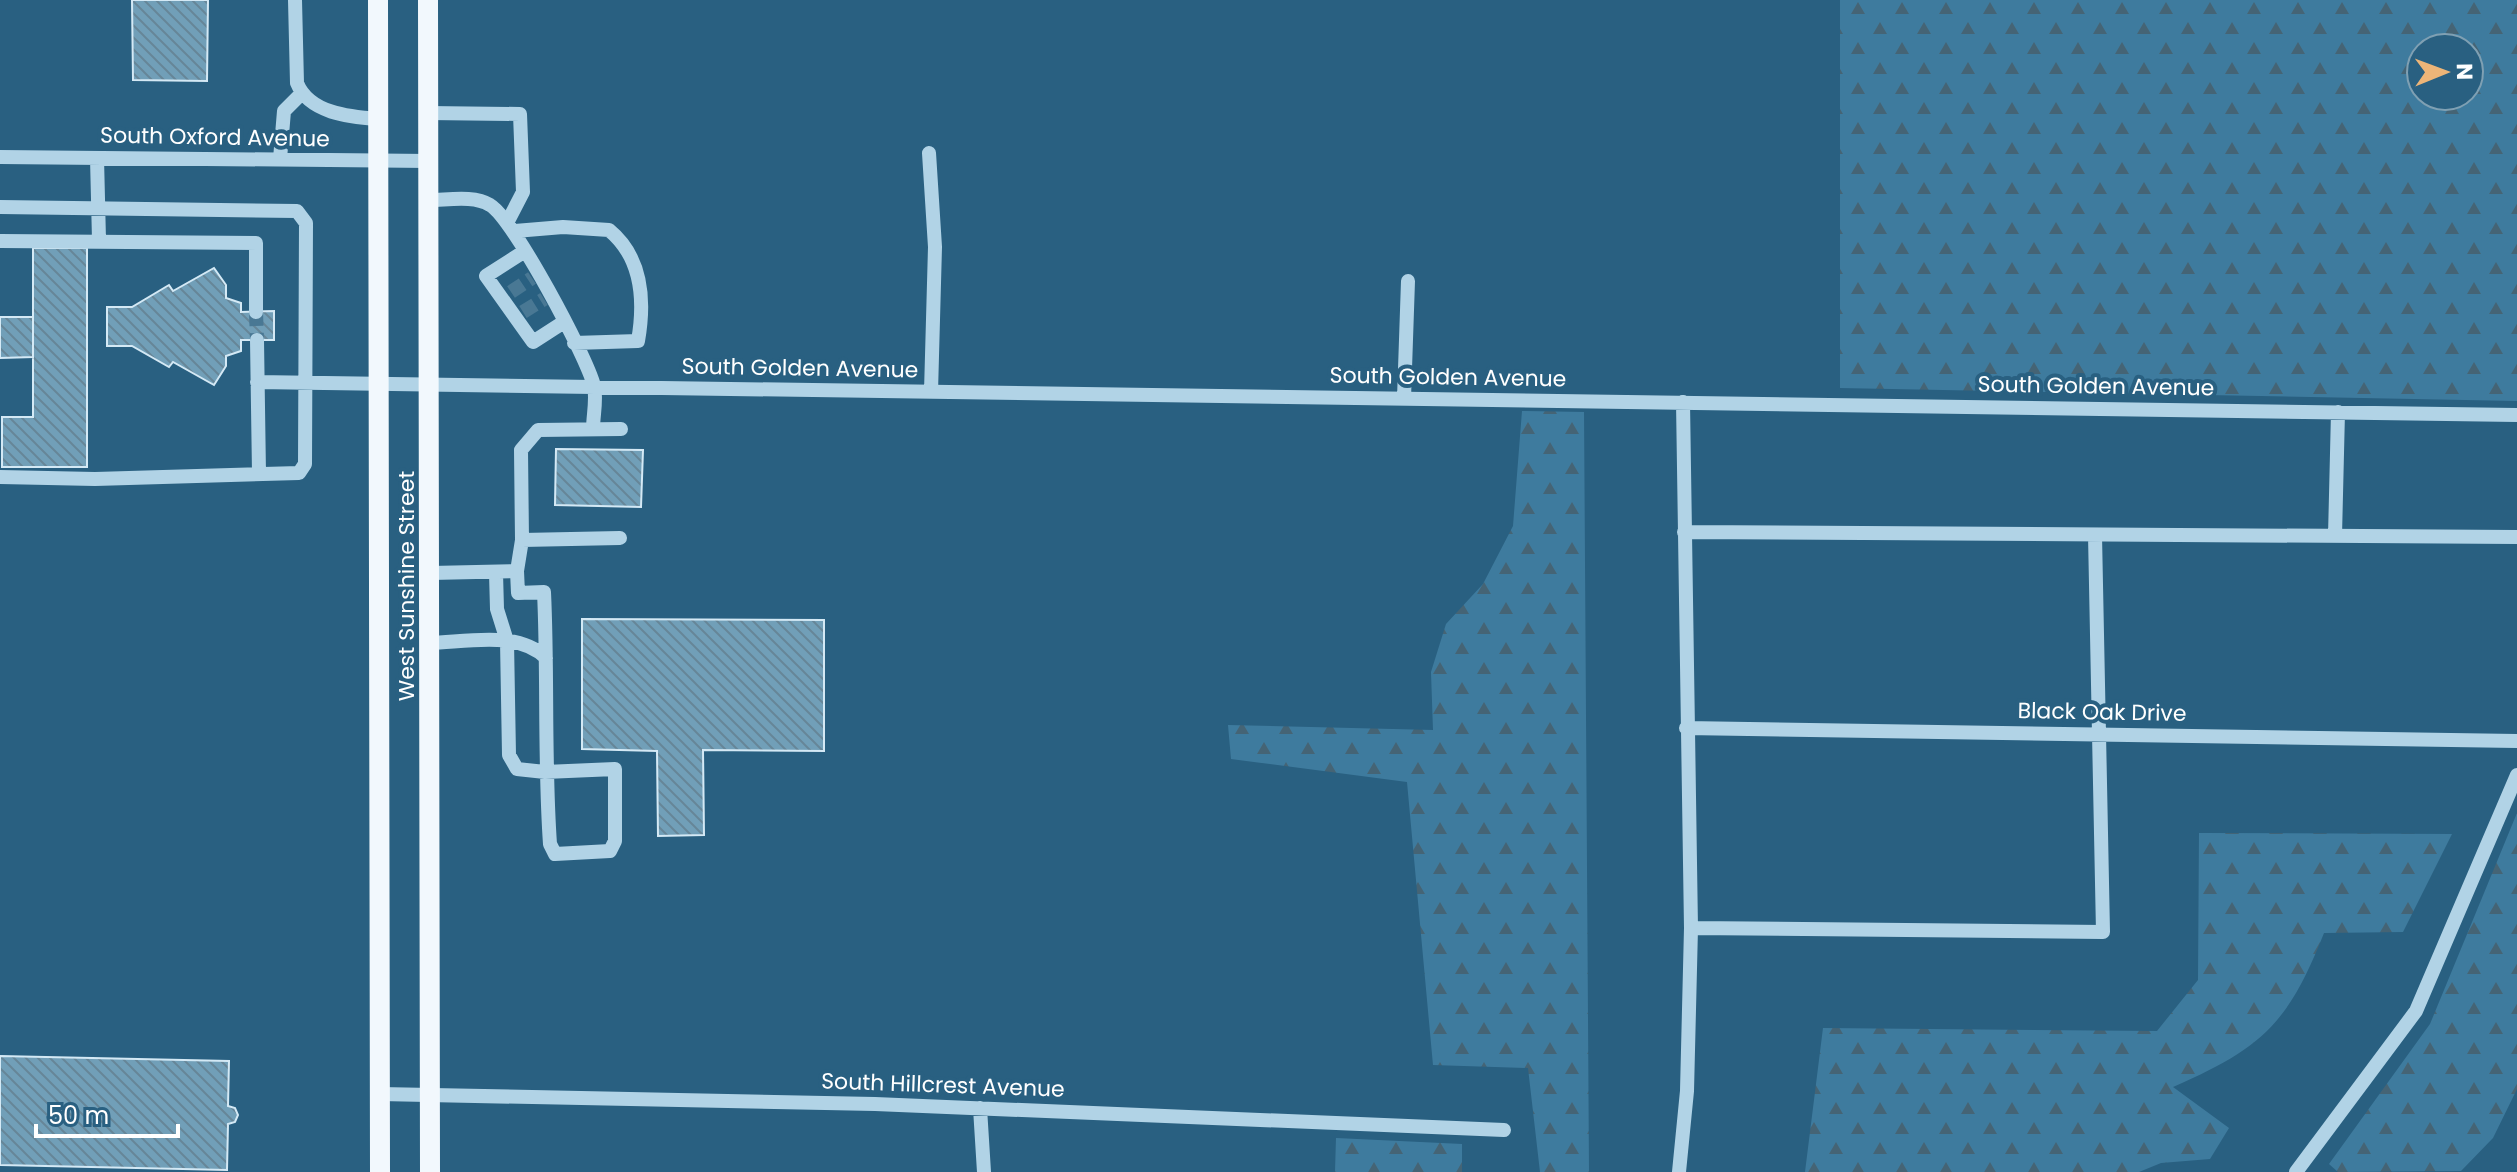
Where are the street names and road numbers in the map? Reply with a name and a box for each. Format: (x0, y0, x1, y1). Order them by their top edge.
street label: South Oxford Avenue (100, 119, 330, 155)
street label: South Golden Avenue (681, 350, 919, 386)
street label: South Golden Avenue (1329, 359, 1567, 395)
street label: South Golden Avenue (1977, 368, 2215, 404)
street label: West Sunshine Street (391, 471, 422, 701)
street label: Black Oak Drive (2017, 695, 2187, 729)
street label: South Hillcrest Avenue (821, 1065, 1065, 1105)

